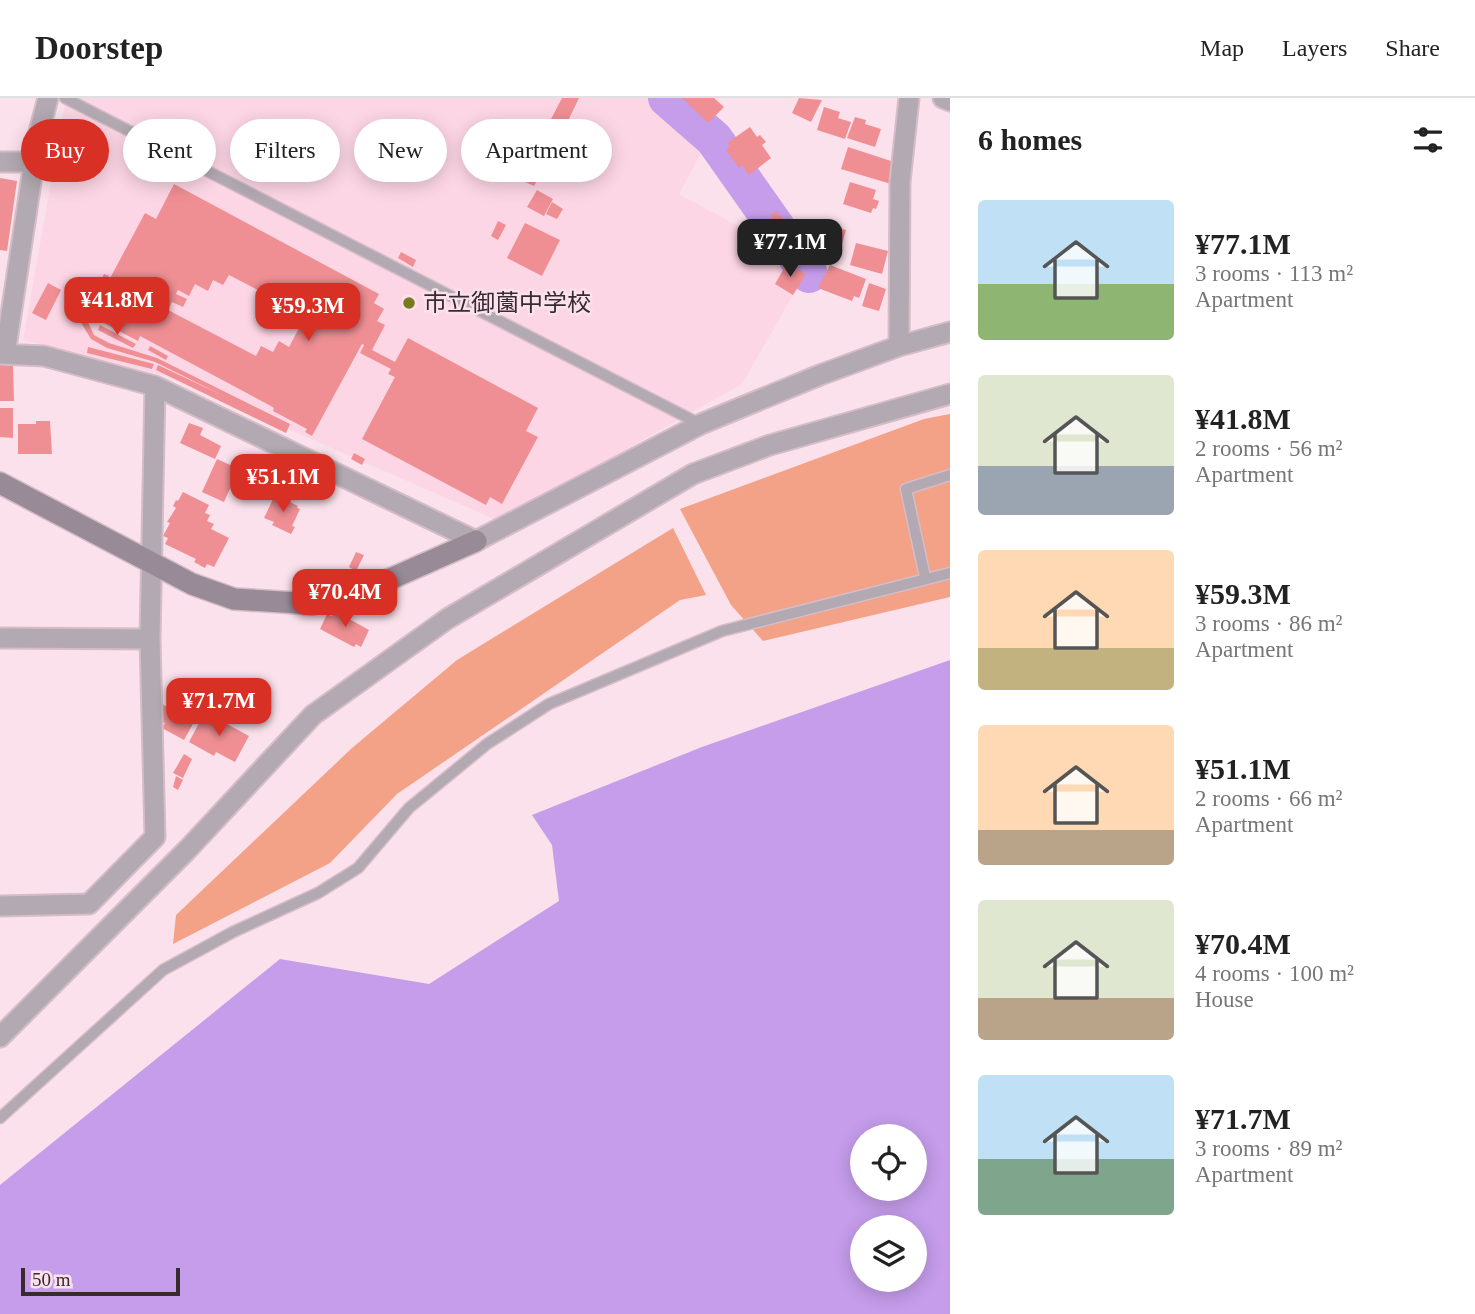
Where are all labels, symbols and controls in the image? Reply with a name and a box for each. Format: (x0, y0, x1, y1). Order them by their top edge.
text: Doorstep (35, 30, 163, 66)
text: Map (1200, 35, 1244, 61)
text: Layers (1282, 35, 1347, 61)
text: Share (1385, 35, 1440, 61)
chip: Buy (21, 119, 109, 182)
chip: Rent (123, 119, 216, 182)
chip: Filters (230, 119, 340, 182)
chip: New (354, 119, 447, 182)
chip: Apartment (461, 119, 612, 182)
icon: filters (1409, 121, 1447, 159)
text: 6 homes (978, 123, 1082, 156)
pin: ¥77.1M (733, 220, 847, 279)
text: ¥77.1M (1195, 227, 1291, 260)
icon: home (1034, 228, 1118, 312)
text: ¥77.1M (753, 229, 827, 254)
text: 3 rooms · 113 m² (1195, 261, 1353, 286)
pin: ¥41.8M (60, 278, 174, 337)
pin: ¥59.3M (251, 284, 365, 343)
text: ¥41.8M (80, 287, 154, 312)
text: Apartment (1195, 287, 1293, 312)
place label: 市立御薗中学校 (423, 290, 591, 316)
text: ¥59.3M (271, 293, 345, 318)
marker: 市立御薗中学校 (401, 295, 417, 311)
text: ¥41.8M (1195, 402, 1291, 435)
icon: home (1034, 403, 1118, 487)
text: 2 rooms · 56 m² (1195, 436, 1342, 461)
pin: ¥51.1M (226, 454, 340, 514)
text: Apartment (1195, 462, 1293, 487)
text: ¥51.1M (246, 464, 320, 489)
pin: ¥70.4M (288, 570, 402, 629)
text: ¥59.3M (1195, 577, 1291, 610)
icon: home (1034, 578, 1118, 662)
text: ¥70.4M (308, 579, 382, 604)
text: 3 rooms · 86 m² (1195, 611, 1342, 636)
text: Apartment (1195, 637, 1293, 662)
pin: ¥71.7M (162, 678, 276, 738)
text: ¥71.7M (182, 688, 256, 713)
text: ¥51.1M (1195, 752, 1291, 785)
icon: home (1034, 753, 1118, 837)
text: 2 rooms · 66 m² (1195, 786, 1342, 811)
text: Apartment (1195, 812, 1293, 837)
text: ¥70.4M (1195, 927, 1291, 960)
icon: home (1034, 928, 1118, 1012)
text: 4 rooms · 100 m² (1195, 961, 1354, 986)
text: House (1195, 987, 1254, 1012)
text: ¥71.7M (1195, 1102, 1291, 1135)
icon: home (1034, 1103, 1118, 1187)
map controls (850, 1124, 927, 1292)
button: locate (850, 1124, 927, 1201)
text: 3 rooms · 89 m² (1195, 1136, 1342, 1161)
text: Apartment (1195, 1162, 1293, 1187)
button: layers (850, 1215, 927, 1292)
scale bar (21, 1265, 180, 1297)
text: 50 m (32, 1269, 71, 1290)

